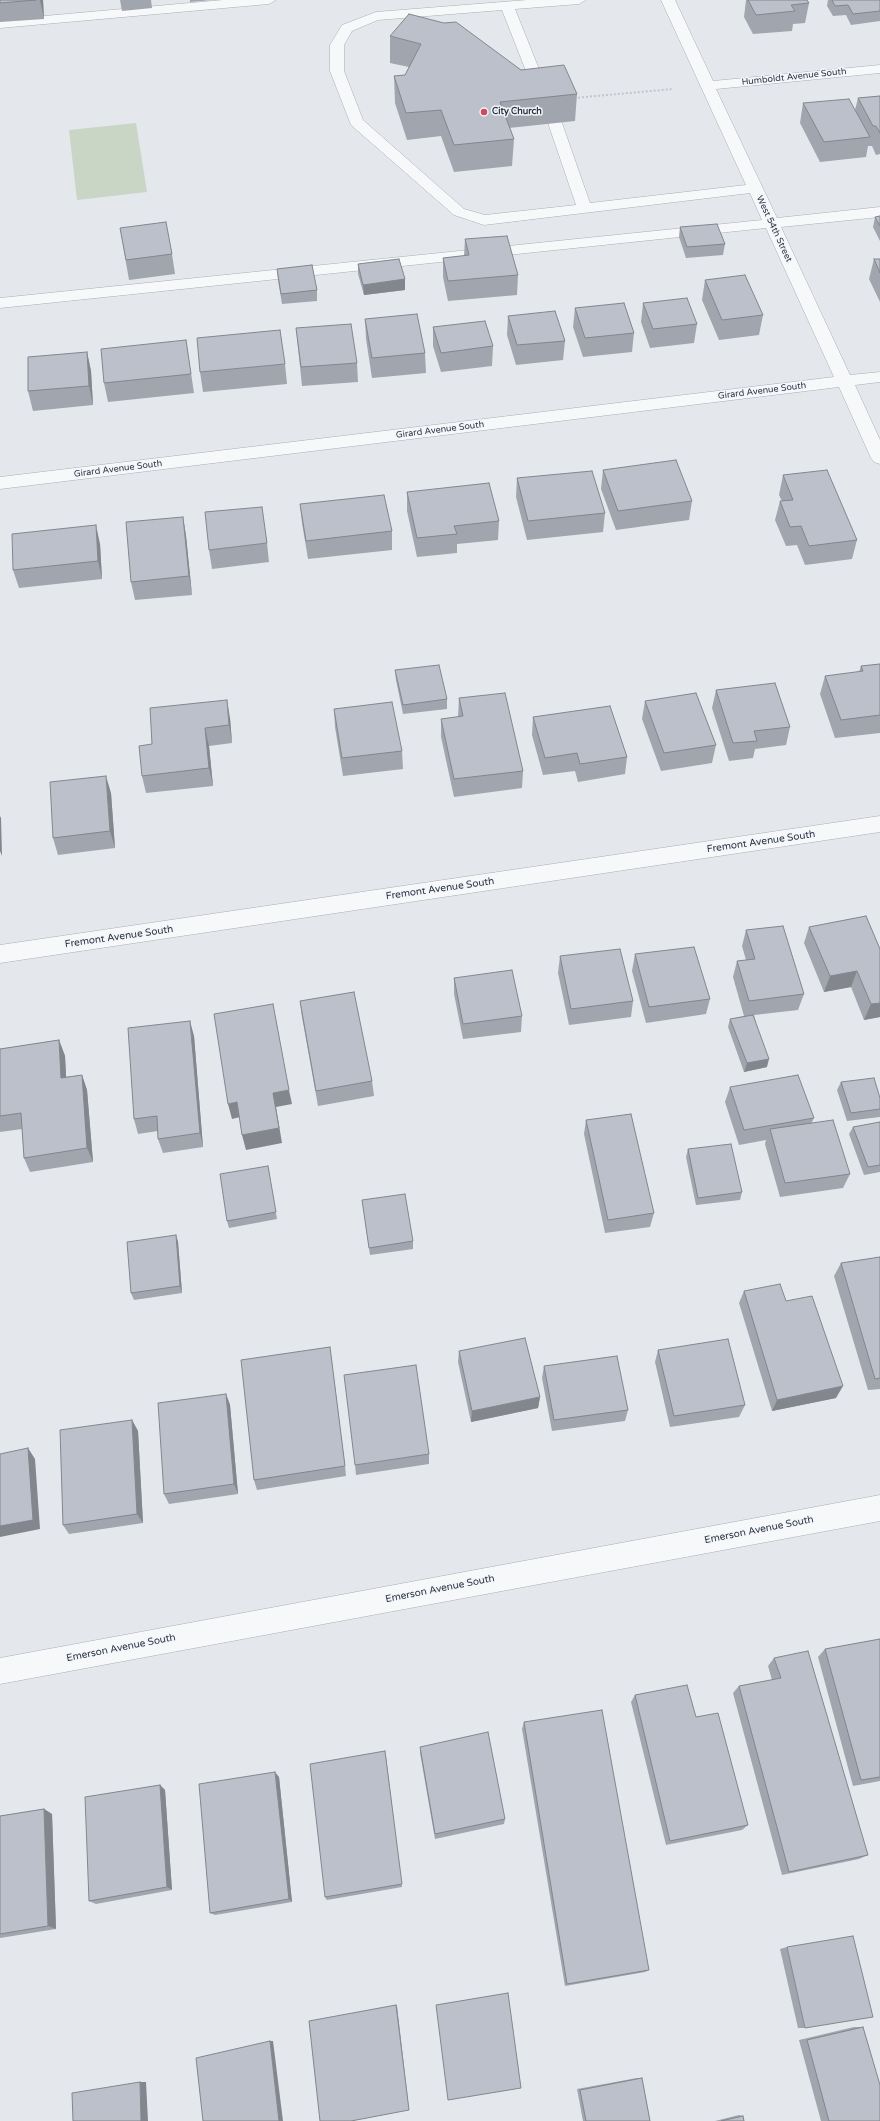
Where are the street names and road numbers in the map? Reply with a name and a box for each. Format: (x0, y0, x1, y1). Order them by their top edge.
street label: Humboldt Avenue South (741, 66, 847, 88)
street label: West 54th Street (754, 194, 794, 264)
street label: Girard Avenue South (717, 380, 807, 402)
street label: Girard Avenue South (395, 419, 485, 441)
street label: Girard Avenue South (73, 458, 163, 480)
street label: Fremont Avenue South (706, 828, 816, 856)
street label: Fremont Avenue South (385, 875, 495, 903)
street label: Fremont Avenue South (64, 923, 174, 951)
street label: Emerson Avenue South (703, 1514, 815, 1546)
street label: Emerson Avenue South (384, 1573, 496, 1605)
street label: Emerson Avenue South (65, 1632, 177, 1664)

